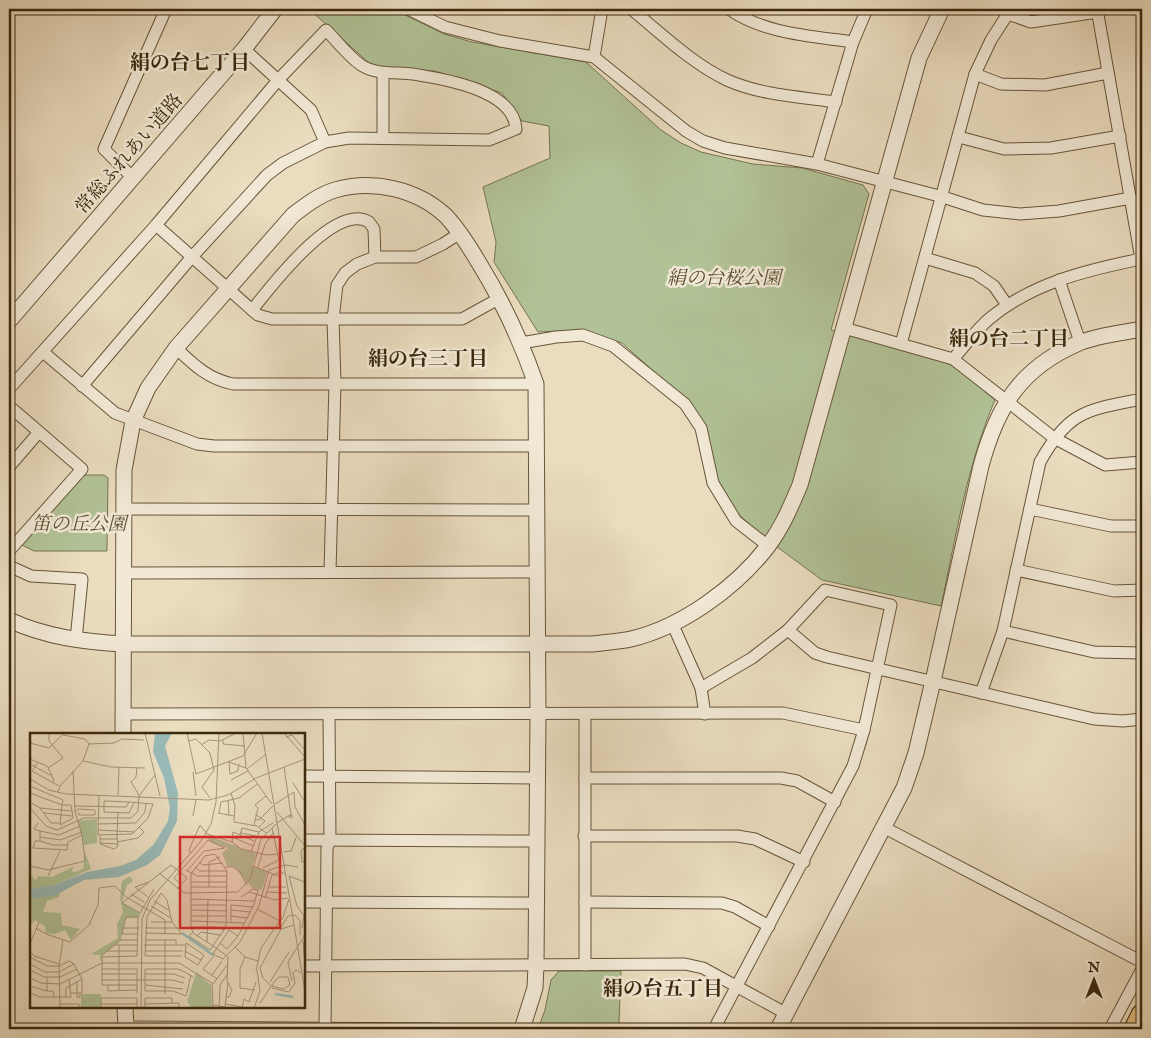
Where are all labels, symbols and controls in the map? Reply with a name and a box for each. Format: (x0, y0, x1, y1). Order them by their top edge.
district label: 絹の台七丁目 (130, 51, 250, 76)
street label: 常総ふれあい道路 (71, 89, 188, 220)
park label: 絹の台桜公園 (667, 267, 784, 291)
district label: 絹の台二丁目 (949, 327, 1069, 352)
district label: 絹の台三丁目 (368, 347, 488, 372)
park label: 笛の丘公園 (31, 513, 129, 537)
inset map (30, 733, 305, 1008)
north arrow (1068, 956, 1118, 1006)
text: N (1087, 959, 1100, 977)
district label: 絹の台五丁目 (603, 977, 723, 1002)

